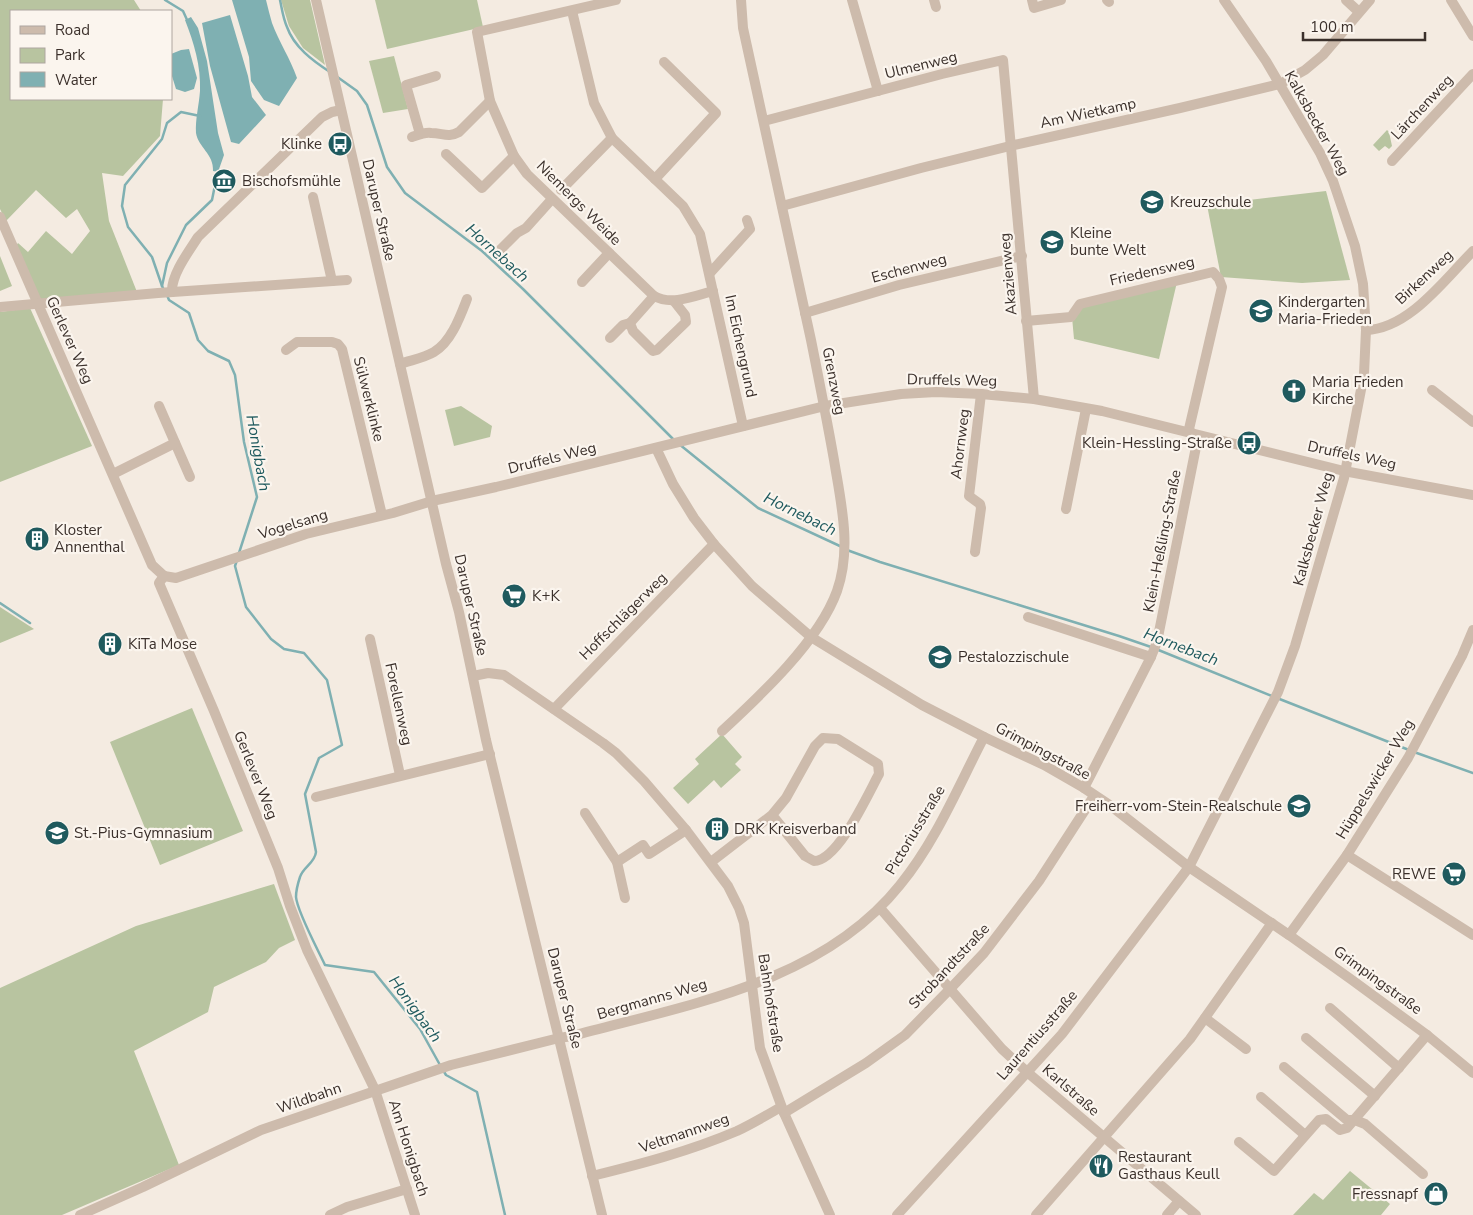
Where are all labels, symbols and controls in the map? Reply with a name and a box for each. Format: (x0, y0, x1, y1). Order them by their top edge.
legend (10, 10, 172, 100)
scale bar (1303, 10, 1426, 42)
text: 100 m (1310, 17, 1354, 37)
text: Road (55, 20, 90, 40)
text: Park (55, 45, 85, 65)
street label: Ulmenweg (883, 46, 959, 84)
street label: Kalksbecker Weg (1280, 67, 1354, 179)
text: Water (55, 70, 98, 90)
street label: Lärchenweg (1387, 70, 1457, 144)
street label: Am Wietkamp (1038, 93, 1138, 133)
bus stop icon: Klinke (327, 131, 353, 157)
place label: Klinke (281, 134, 322, 154)
street label: Niemergs Weide (532, 156, 626, 250)
street label: Daruper Straße (358, 157, 400, 263)
museum icon: Bischofsmühle (211, 168, 237, 194)
place label: Bischofsmühle (242, 171, 341, 191)
school or university icon: Kreuzschule (1139, 189, 1165, 215)
place label: Kreuzschule (1170, 192, 1251, 212)
water label: Hornebach (460, 218, 534, 288)
place label: Kleine bunte Welt (1070, 223, 1147, 260)
school or university icon: Kleine bunte Welt (1039, 229, 1065, 255)
street label: Akazienweg (994, 232, 1022, 316)
street label: Birkenweg (1391, 245, 1457, 309)
street label: Eschenweg (869, 248, 949, 288)
street label: Friedensweg (1108, 252, 1196, 290)
place label: Kindergarten Maria-Frieden (1278, 292, 1372, 329)
street label: Gerlever Weg (42, 293, 98, 387)
street label: Im Eichengrund (720, 293, 762, 399)
school or university icon: Kindergarten Maria-Frieden (1248, 298, 1274, 324)
street label: Grenzweg (818, 345, 850, 417)
street label: Sülwerklinke (349, 354, 389, 444)
street label: Druffels Weg (907, 369, 997, 391)
place label: Maria Frieden Kirche (1312, 372, 1404, 409)
church icon: Maria Frieden Kirche (1281, 378, 1307, 404)
street label: Ahornweg (946, 408, 974, 480)
water label: Honigbach (240, 413, 276, 493)
bus stop icon: Klein-Hessling-Straße (1236, 430, 1262, 456)
place label: Klein-Hessling-Straße (1082, 433, 1232, 453)
street label: Druffels Weg (1306, 436, 1398, 474)
street label: Druffels Weg (506, 437, 598, 479)
street label: Klein-Heßling-Straße (1138, 468, 1186, 614)
street label: Kalksbecker Weg (1288, 470, 1338, 588)
water label: Hornebach (760, 487, 840, 541)
street label: Vogelsang (255, 504, 330, 544)
place label: Kloster Annenthal (54, 520, 125, 557)
building icon: Kloster Annenthal (24, 526, 50, 552)
street label: Daruper Straße (450, 552, 492, 658)
street label: Hoffschlägerweg (575, 568, 671, 664)
supermarket icon: K+K (501, 583, 527, 609)
place label: K+K (532, 586, 560, 606)
water label: Hornebach (1140, 623, 1222, 671)
building icon: KiTa Mose (97, 631, 123, 657)
place label: KiTa Mose (128, 634, 197, 654)
school or university icon: Pestalozzischule (927, 644, 953, 670)
place label: Pestalozzischule (958, 647, 1069, 667)
street label: Forellenweg (380, 661, 418, 747)
street label: Hüppelswicker Weg (1331, 715, 1419, 843)
street label: Grimpingstraße (992, 718, 1094, 784)
street label: Gerlever Weg (229, 728, 283, 822)
street label: Pictoriusstraße (880, 782, 950, 878)
school or university icon: Freiherr-vom-Stein-Realschule (1286, 793, 1312, 819)
place label: Freiherr-vom-Stein-Realschule (1075, 796, 1282, 816)
building icon: DRK Kreisverband (704, 816, 730, 842)
place label: DRK Kreisverband (734, 819, 857, 839)
school or university icon: St.-Pius-Gymnasium (44, 820, 70, 846)
place label: St.-Pius-Gymnasium (74, 823, 213, 843)
supermarket icon: REWE (1441, 861, 1467, 887)
place label: REWE (1392, 864, 1436, 884)
street label: Strobandtstraße (904, 919, 994, 1013)
street label: Grimpingstraße (1330, 941, 1426, 1019)
street label: Daruper Straße (543, 945, 587, 1051)
street label: Bahnhofstraße (753, 952, 789, 1054)
water label: Honigbach (383, 971, 447, 1047)
street label: Bergmanns Weg (595, 974, 709, 1024)
street label: Laurentiusstraße (992, 986, 1082, 1084)
street label: Karlstraße (1038, 1060, 1104, 1120)
street label: Wildbahn (274, 1078, 344, 1118)
street label: Am Honigbach (384, 1097, 434, 1199)
street label: Veltmannweg (635, 1108, 732, 1158)
place label: Restaurant Gasthaus Keull (1118, 1147, 1220, 1184)
restaurant icon: Restaurant Gasthaus Keull (1088, 1153, 1114, 1179)
shop icon: Fressnapf (1423, 1181, 1449, 1207)
place label: Fressnapf (1352, 1184, 1419, 1204)

